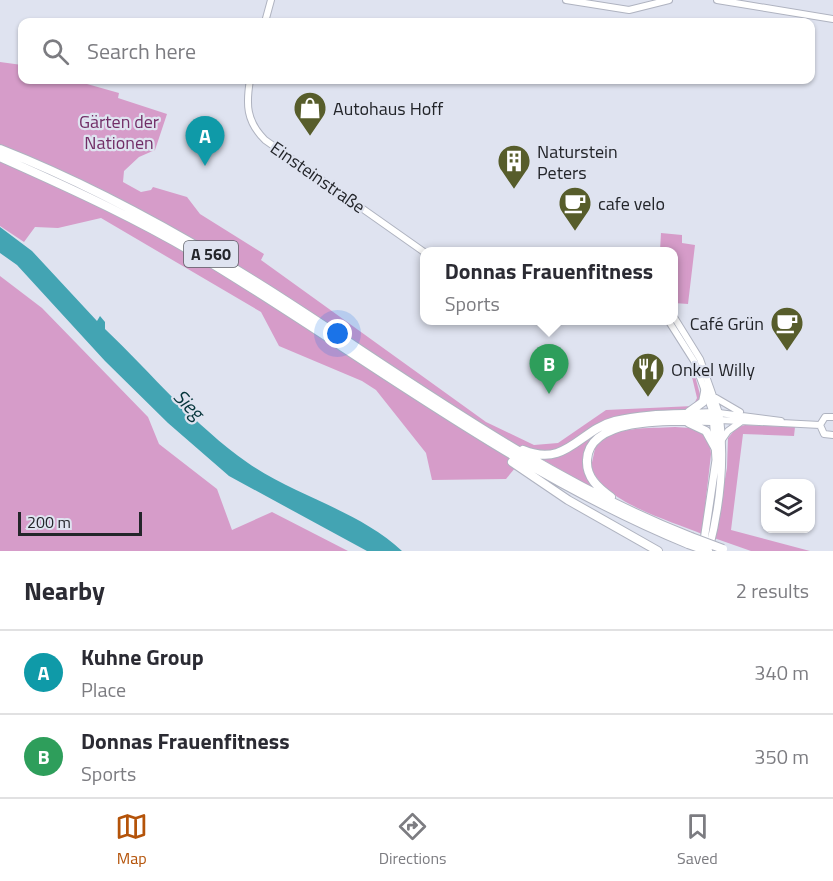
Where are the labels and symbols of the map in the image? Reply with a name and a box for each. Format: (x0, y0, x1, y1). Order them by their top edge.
shop icon: Autohaus Hoff (292, 90, 328, 137)
place label: Autohaus Hoff (333, 95, 443, 122)
park label: Gärten der Nationen (79, 108, 159, 156)
pin: A (186, 116, 224, 166)
street label: Einsteinstraße (265, 134, 371, 220)
place label: Naturstein Peters (537, 138, 618, 186)
building icon: Naturstein Peters (496, 143, 532, 190)
cafe icon: cafe velo (557, 185, 593, 232)
place label: cafe velo (598, 190, 665, 217)
road number: A 560 (184, 241, 238, 267)
cafe icon: Café Grün (769, 305, 805, 352)
place label: Café Grün (690, 310, 764, 337)
your location (323, 319, 352, 348)
pin: B (530, 344, 568, 394)
restaurant icon: Onkel Willy (630, 351, 666, 398)
place label: Onkel Willy (671, 356, 755, 383)
water label: Sieg (166, 381, 213, 428)
scale bar (18, 509, 142, 536)

